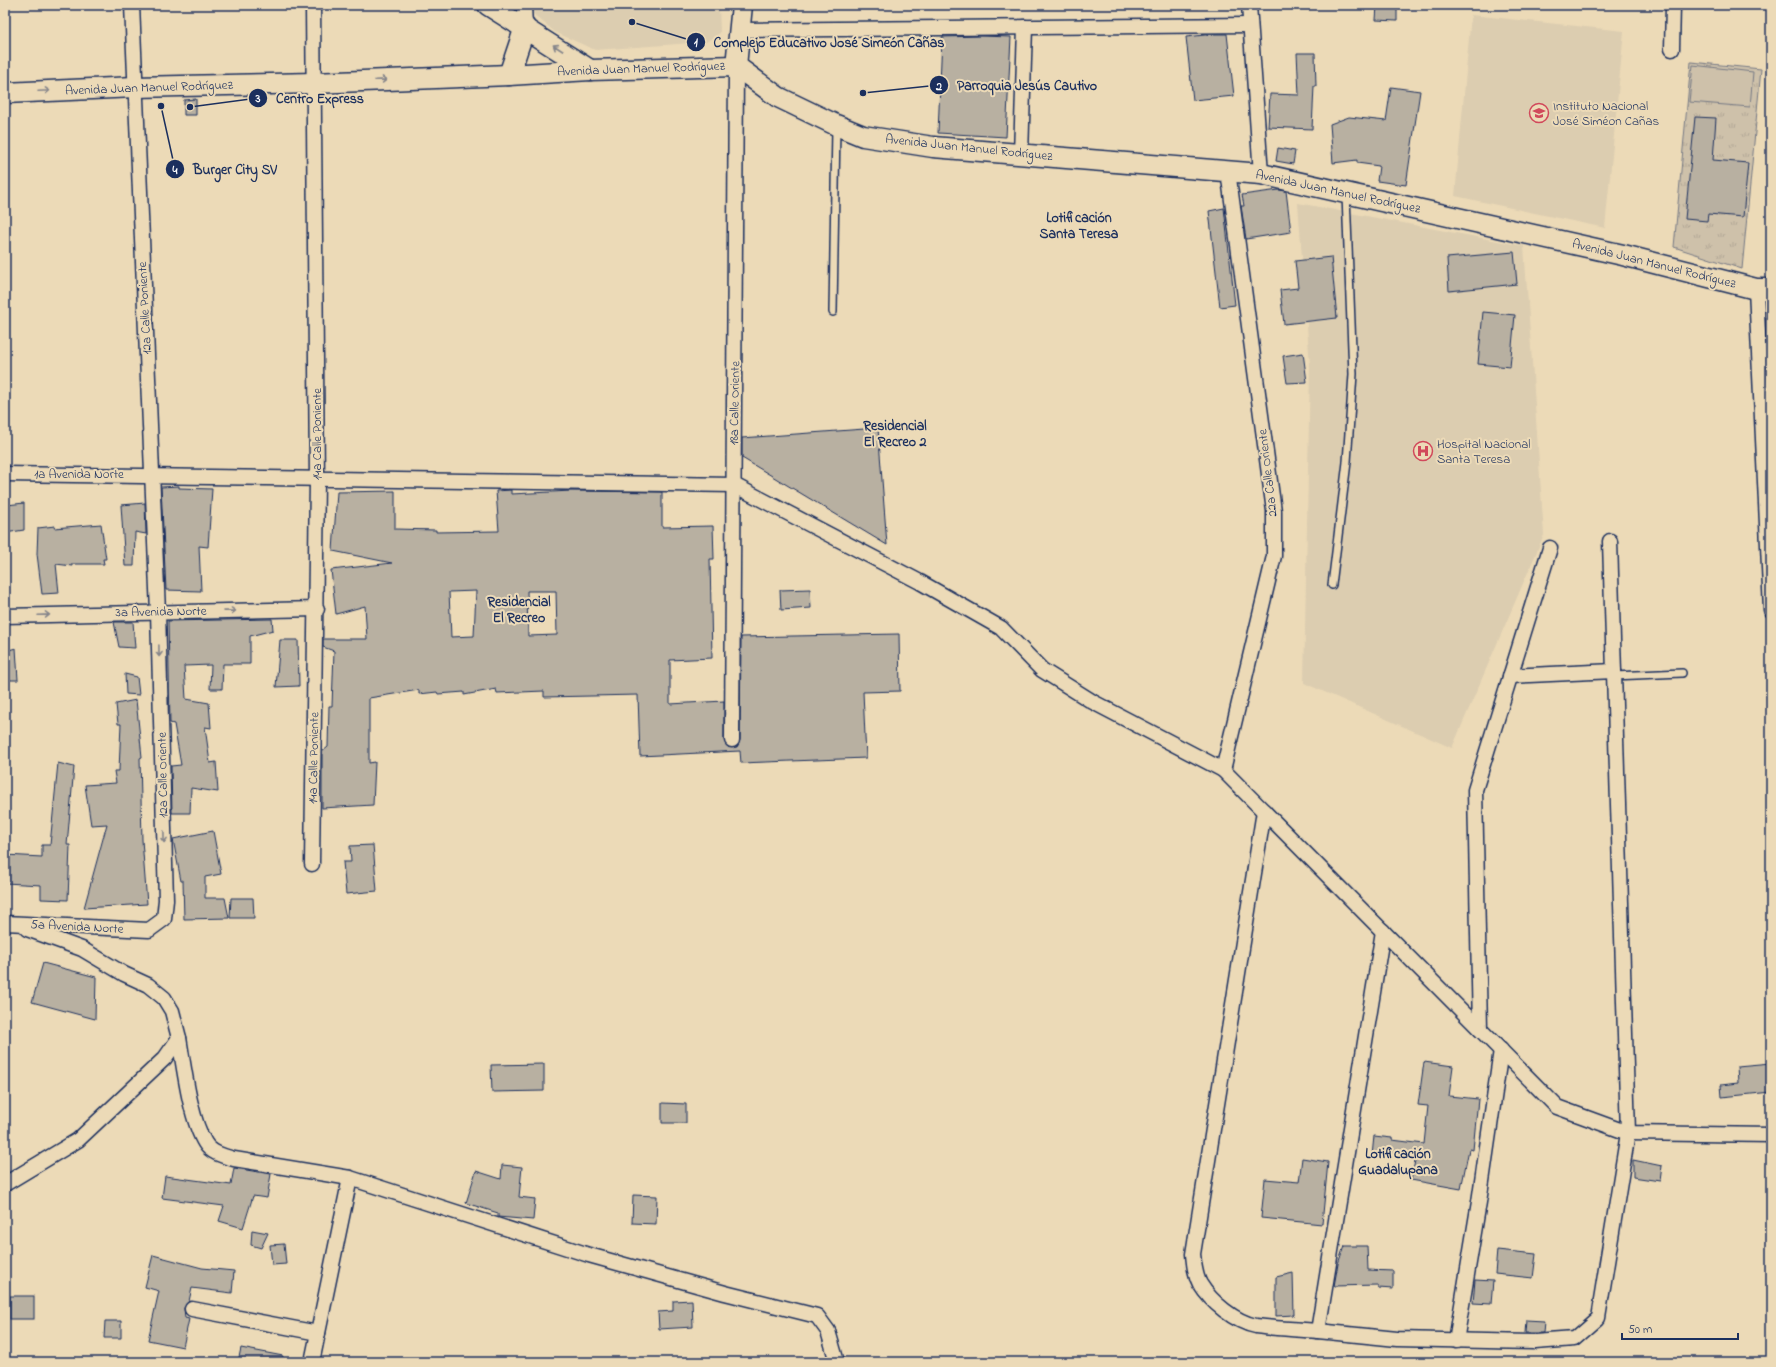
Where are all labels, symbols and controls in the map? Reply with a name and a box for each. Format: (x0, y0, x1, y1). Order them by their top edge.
callout: Complejo Educativo José Simeón Cañas (686, 29, 953, 55)
text: Complejo Educativo José Simeón Cañas (714, 33, 944, 54)
text: 1 (694, 34, 698, 52)
one-way arrow (552, 44, 563, 53)
street label: Avenida Juan Manuel Rodríguez (557, 57, 726, 82)
callout: Parroquia Jesús Cautivo (929, 72, 1105, 98)
street label: Avenida Juan Manuel Rodríguez (65, 76, 234, 101)
text: Parroquia Jesús Cautivo (957, 76, 1097, 97)
one-way arrow (374, 77, 387, 84)
text: 2 (935, 78, 942, 96)
callout: Centro Express (248, 85, 372, 111)
one-way arrow (37, 87, 50, 95)
text: Centro Express (276, 89, 364, 110)
text: 3 (255, 90, 261, 108)
place label: Instituto Nacional José Siméon Cañas (1553, 97, 1659, 131)
school or university icon: Instituto Nacional José Siméon Cañas (1528, 102, 1550, 124)
street label: Avenida Juan Manuel Rodríguez (884, 130, 1054, 167)
callout: Burger City SV (165, 156, 285, 182)
text: Burger City SV (192, 160, 277, 183)
text: 4 (172, 162, 178, 180)
street label: Avenida Juan Manuel Rodríguez (1254, 165, 1423, 220)
district label: Lotificación Santa Teresa (1040, 208, 1119, 245)
street label: Avenida Juan Manuel Rodríguez (1570, 234, 1738, 295)
street label: 12a Calle Poniente (133, 261, 157, 355)
street label: 18a Calle Oriente (725, 361, 745, 445)
street label: 14a Calle Poniente (308, 388, 327, 480)
district label: Residencial El Recreo 2 (862, 416, 927, 453)
street label: 22a Calle Oriente (1253, 428, 1283, 518)
place label: Hospital Nacional Santa Teresa (1437, 435, 1530, 469)
hospital icon: Hospital Nacional Santa Teresa (1412, 440, 1434, 462)
street label: 1a Avenida Norte (34, 465, 124, 484)
district label: Residencial El Recreo (486, 592, 551, 629)
street label: 3a Avenida Norte (115, 602, 207, 622)
one-way arrow (223, 607, 236, 615)
one-way arrow (37, 611, 50, 619)
one-way arrow (156, 644, 163, 657)
street label: 14a Calle Poniente (304, 712, 324, 804)
street label: 12a Calle Oriente (153, 732, 173, 818)
one-way arrow (160, 830, 168, 843)
street label: 5a Avenida Norte (30, 915, 124, 939)
district label: Lotificación Guadalupana (1358, 1144, 1438, 1181)
scale bar (1622, 1315, 1738, 1341)
text: 50 m (1628, 1321, 1652, 1339)

